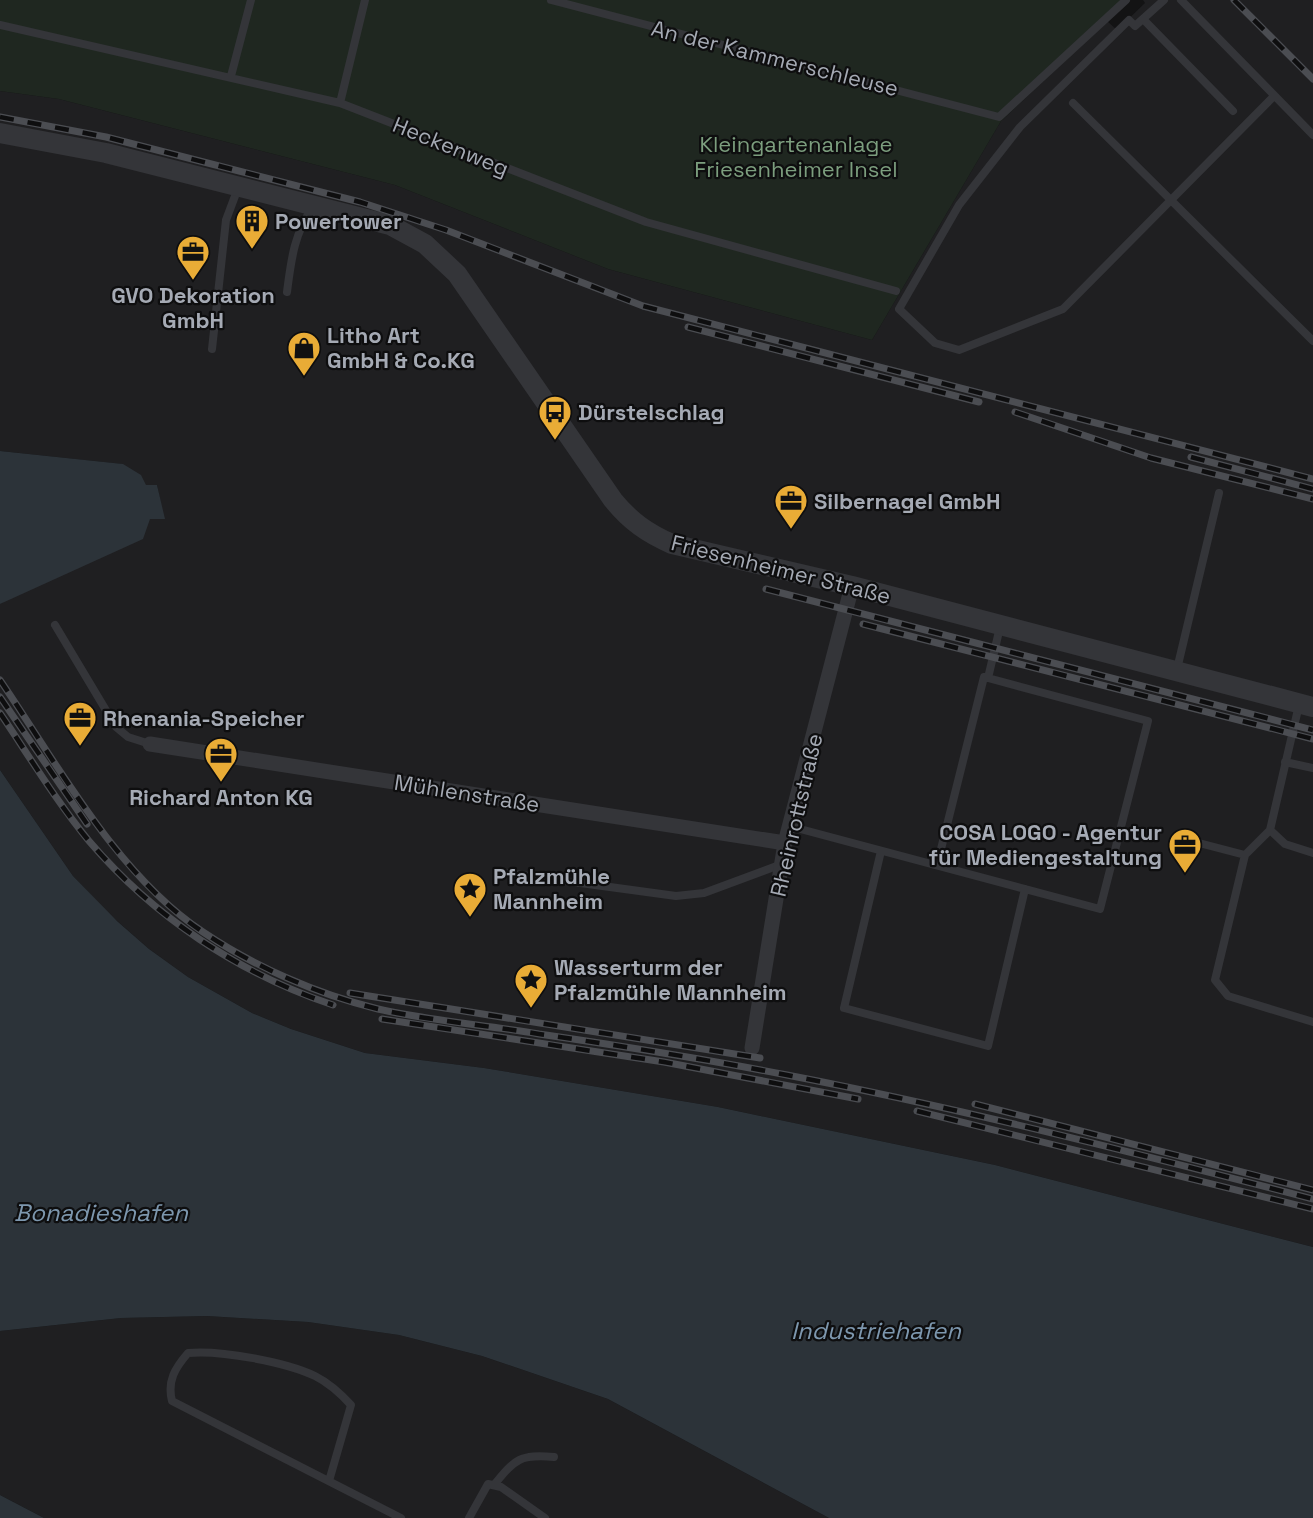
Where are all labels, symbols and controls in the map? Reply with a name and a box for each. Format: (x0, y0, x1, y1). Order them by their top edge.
street label: An der Kammerschleuse (648, 14, 902, 102)
street label: Heckenweg (389, 110, 513, 182)
park label: Kleingartenanlage Friesenheimer Insel (694, 130, 898, 183)
building icon: Powertower (234, 203, 270, 250)
place label: Powertower (275, 207, 402, 235)
office icon: GVO Dekoration GmbH (175, 234, 211, 281)
place label: GVO Dekoration GmbH (111, 281, 275, 334)
place label: Litho Art GmbH & Co.KG (327, 321, 475, 374)
shop icon: Litho Art GmbH & Co.KG (286, 330, 322, 377)
bus stop icon: Dürstelschlag (537, 394, 573, 441)
place label: Dürstelschlag (578, 398, 725, 426)
office icon: Silbernagel GmbH (773, 483, 809, 530)
place label: Silbernagel GmbH (814, 487, 1001, 515)
street label: Friesenheimer Straße (668, 528, 894, 610)
office icon: Rhenania-Speicher (62, 700, 98, 747)
place label: Rhenania-Speicher (103, 704, 305, 732)
street label: Rheinrottstraße (764, 731, 828, 899)
office icon: Richard Anton KG (203, 736, 239, 783)
street label: Mühlenstraße (392, 768, 542, 818)
place label: Richard Anton KG (129, 783, 313, 811)
place label: COSA LOGO - Agentur für Mediengestaltung (929, 818, 1162, 871)
office icon: COSA LOGO - Agentur für Mediengestaltung (1167, 827, 1203, 874)
place label: Pfalzmühle Mannheim (493, 862, 610, 915)
place icon: Pfalzmühle Mannheim (452, 871, 488, 918)
place label: Wasserturm der Pfalzmühle Mannheim (554, 953, 787, 1006)
place icon: Wasserturm der Pfalzmühle Mannheim (513, 962, 549, 1009)
water label: Bonadieshafen (14, 1197, 189, 1228)
water label: Industriehafen (791, 1315, 962, 1346)

